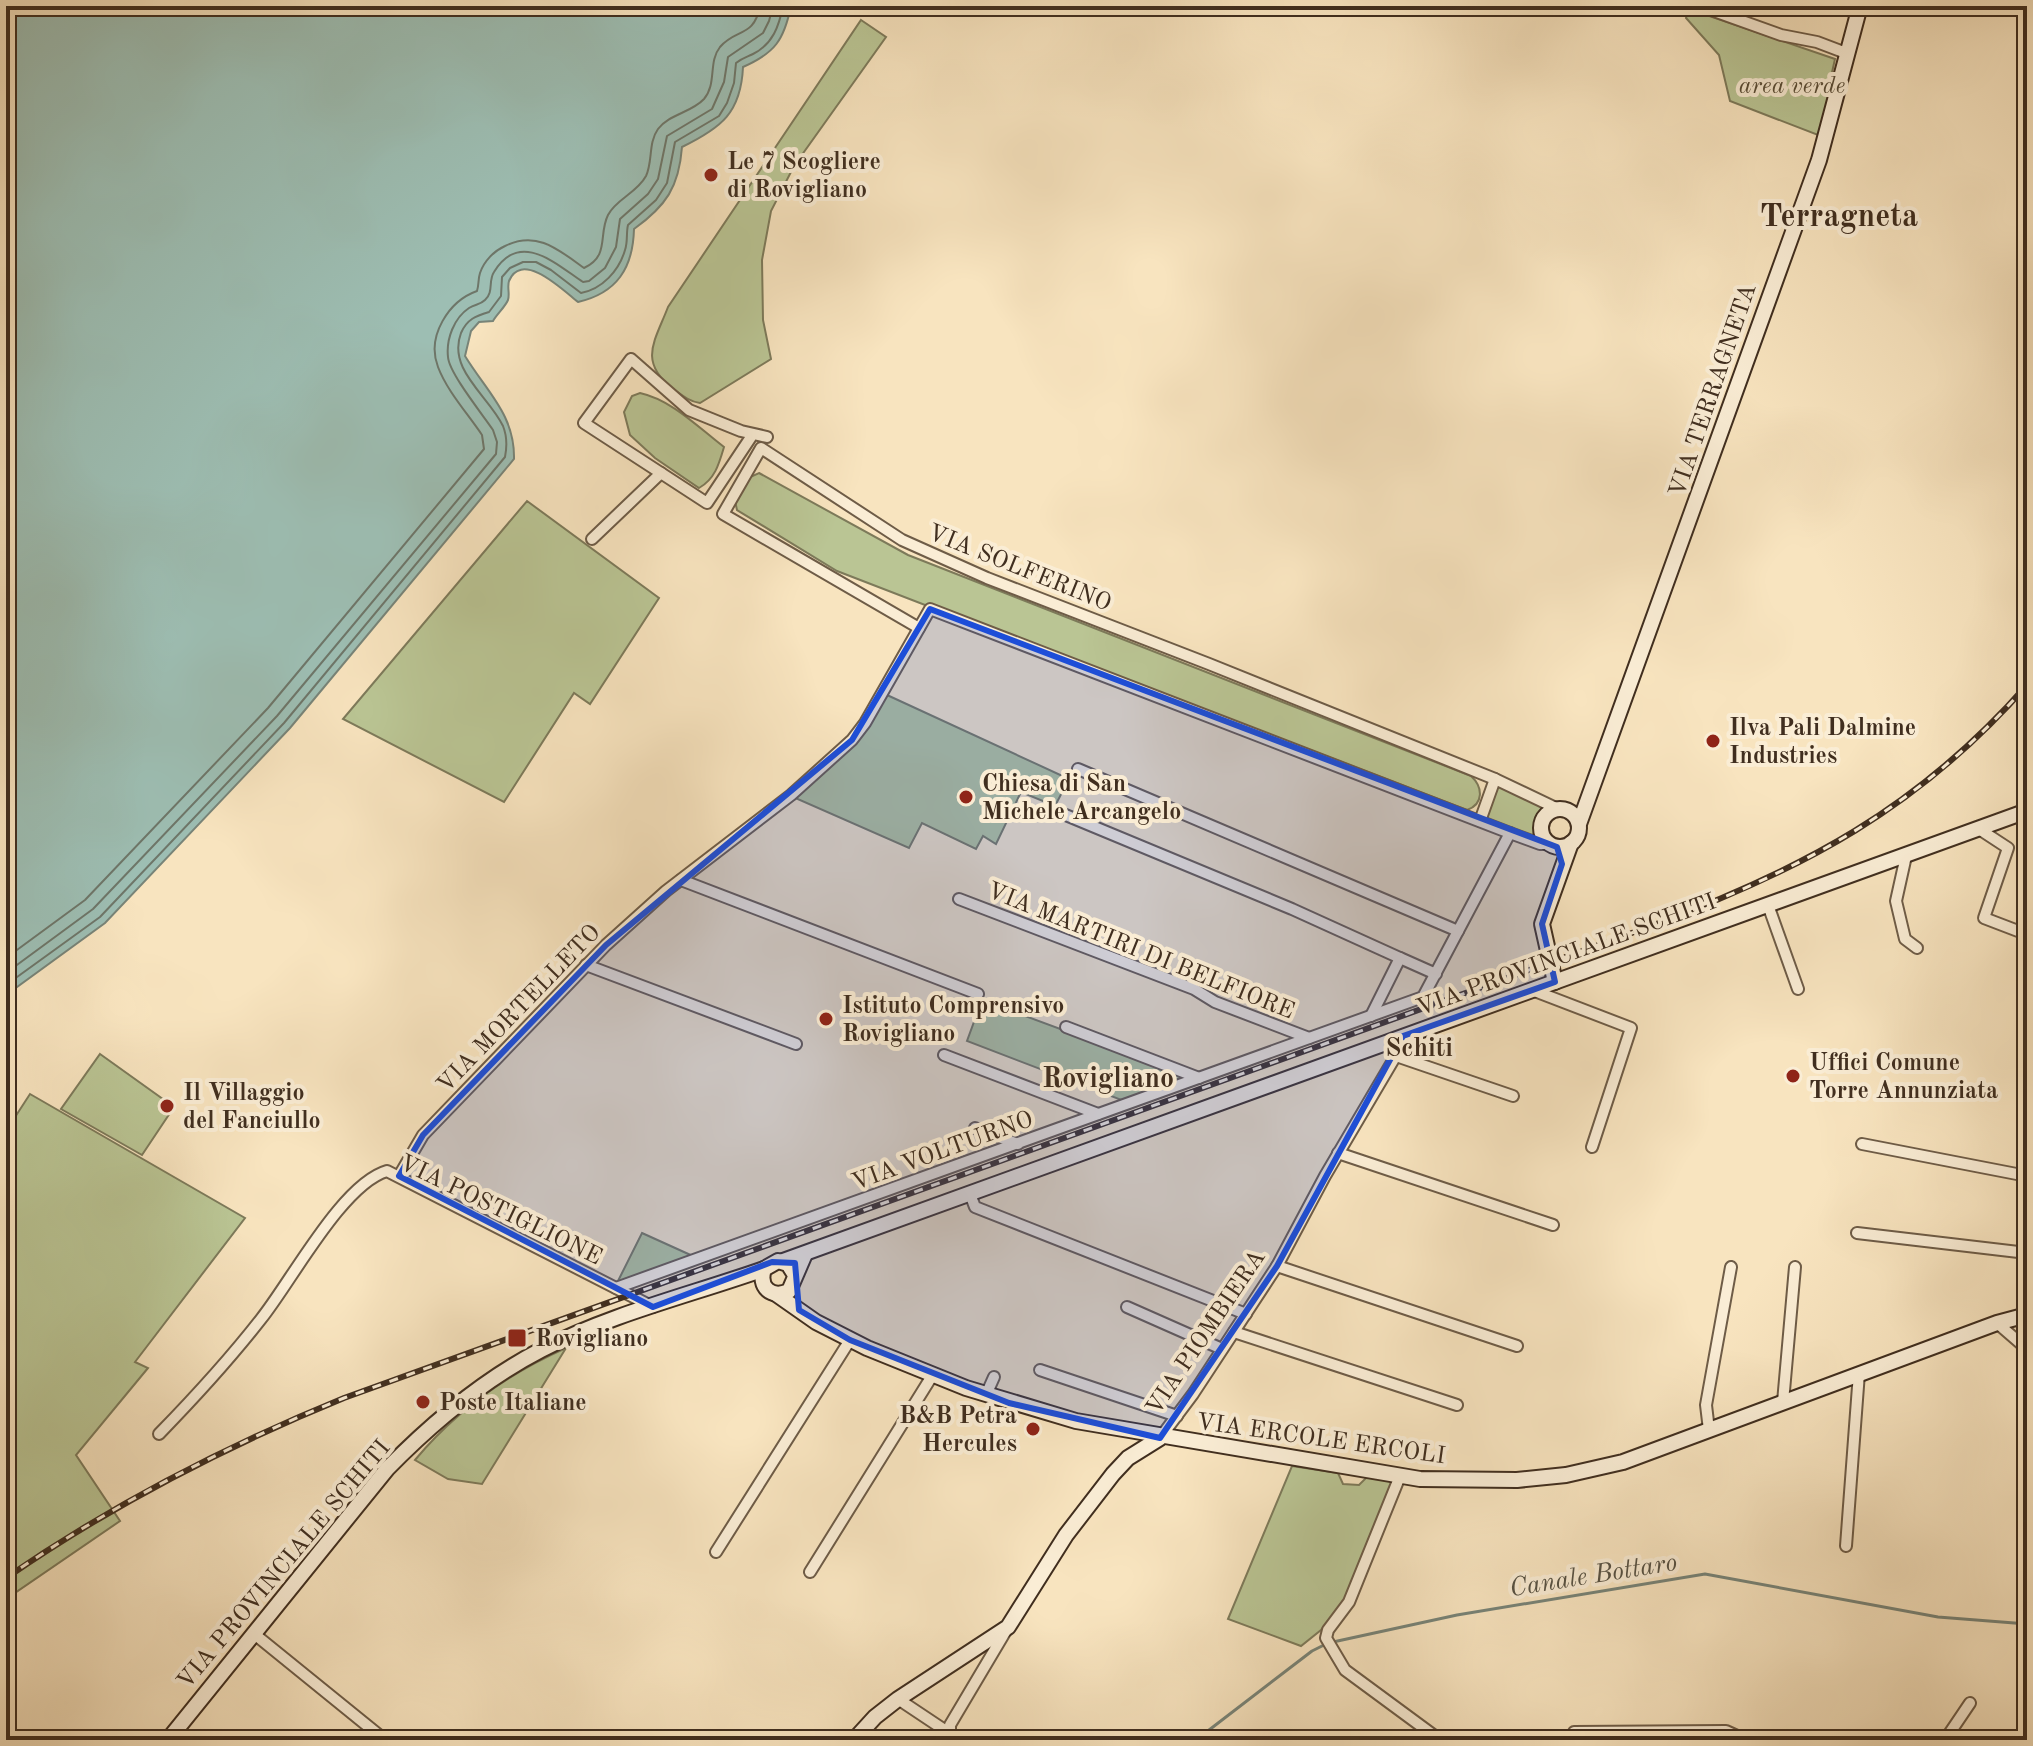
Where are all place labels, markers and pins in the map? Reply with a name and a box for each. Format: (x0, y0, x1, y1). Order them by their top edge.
place label: Le 7 Scogliere di Rovigliano (727, 151, 881, 203)
marker: Le 7 Scogliere di Rovigliano (702, 166, 720, 184)
place label: Ilva Pali Dalmine Industries (1729, 717, 1916, 769)
marker: Ilva Pali Dalmine Industries (1704, 732, 1722, 750)
place label: Chiesa di San Michele Arcangelo (982, 773, 1181, 825)
marker: Chiesa di San Michele Arcangelo (957, 788, 975, 806)
place label: Istituto Comprensivo Rovigliano (842, 995, 1064, 1047)
marker: Istituto Comprensivo Rovigliano (817, 1010, 835, 1028)
place label: Uffici Comune Torre Annunziata (1809, 1052, 1998, 1104)
marker: Uffici Comune Torre Annunziata (1784, 1067, 1802, 1085)
place label: Il Villaggio del Fanciullo (183, 1082, 321, 1134)
marker: Il Villaggio del Fanciullo (158, 1097, 176, 1115)
marker: Rovigliano (506, 1327, 528, 1349)
place label: Rovigliano (535, 1328, 648, 1352)
place label: Poste Italiane (439, 1392, 587, 1416)
marker: Poste Italiane (414, 1393, 432, 1411)
place label: B&B Petra Hercules (899, 1405, 1017, 1457)
marker: B&B Petra Hercules (1024, 1420, 1042, 1438)

